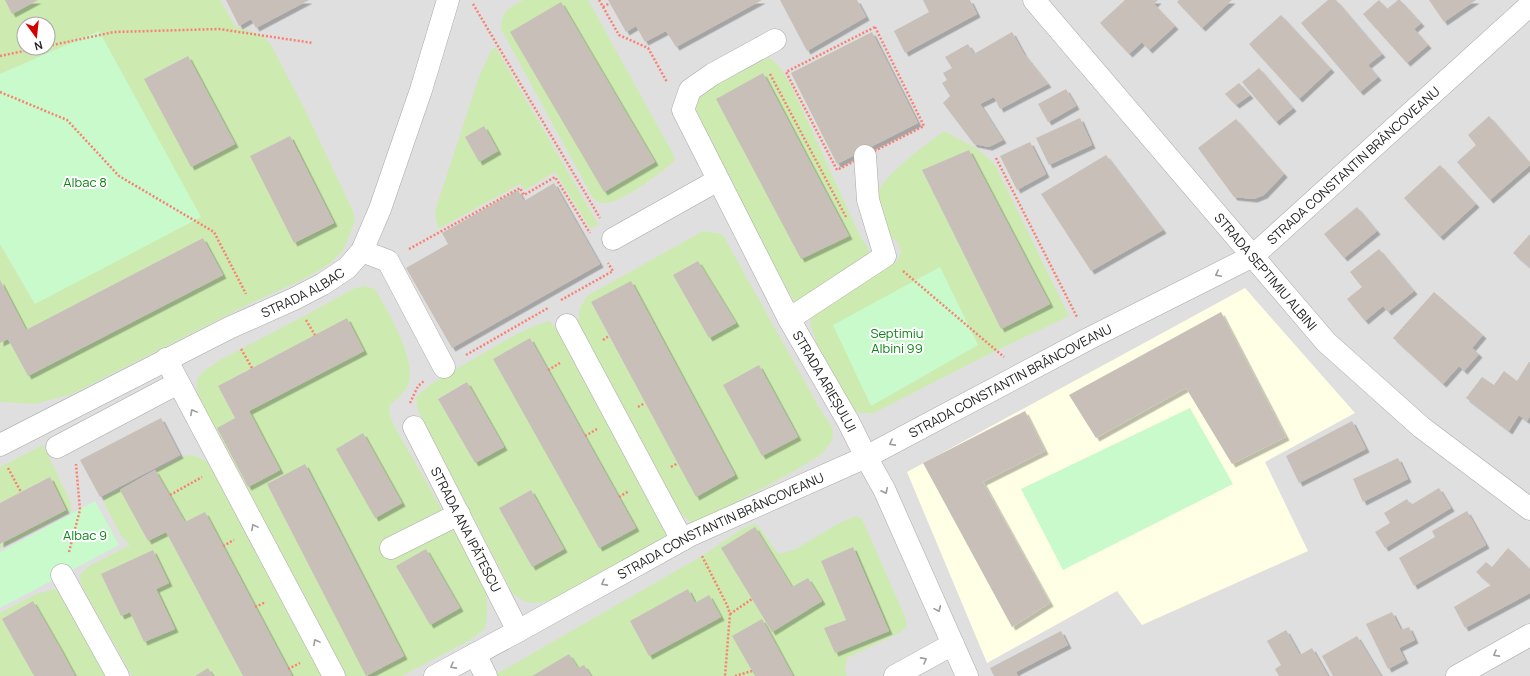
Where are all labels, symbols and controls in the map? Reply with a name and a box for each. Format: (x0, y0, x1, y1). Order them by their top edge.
north arrow (16, 16, 56, 56)
text: N (33, 38, 44, 54)
street label: STRADA CONSTANTIN BRÂNCOVEANU (1263, 82, 1443, 248)
park label: Albac 8 (63, 173, 107, 191)
street label: STRADA SEPTIMIU ALBINI (1210, 209, 1321, 334)
street label: STRADA ALBAC (258, 263, 348, 322)
one-way arrow (1215, 269, 1223, 277)
street label: STRADA CONSTANTIN BRÂNCOVEANU (905, 320, 1115, 442)
park label: Septimiu Albini 99 (870, 324, 924, 357)
street label: STRADA ARIEȘULUI (789, 327, 861, 435)
one-way arrow (191, 409, 198, 416)
one-way arrow (888, 438, 896, 446)
street label: STRADA ANA IPĂTESCU (427, 464, 506, 595)
street label: STRADA CONSTANTIN BRÂNCOVEANU (614, 468, 827, 583)
one-way arrow (880, 486, 888, 494)
one-way arrow (252, 524, 259, 531)
park label: Albac 9 (63, 526, 107, 544)
one-way arrow (601, 579, 608, 586)
one-way arrow (933, 605, 941, 613)
one-way arrow (313, 638, 320, 646)
one-way arrow (1493, 650, 1500, 657)
one-way arrow (920, 657, 927, 664)
one-way arrow (450, 661, 457, 669)

